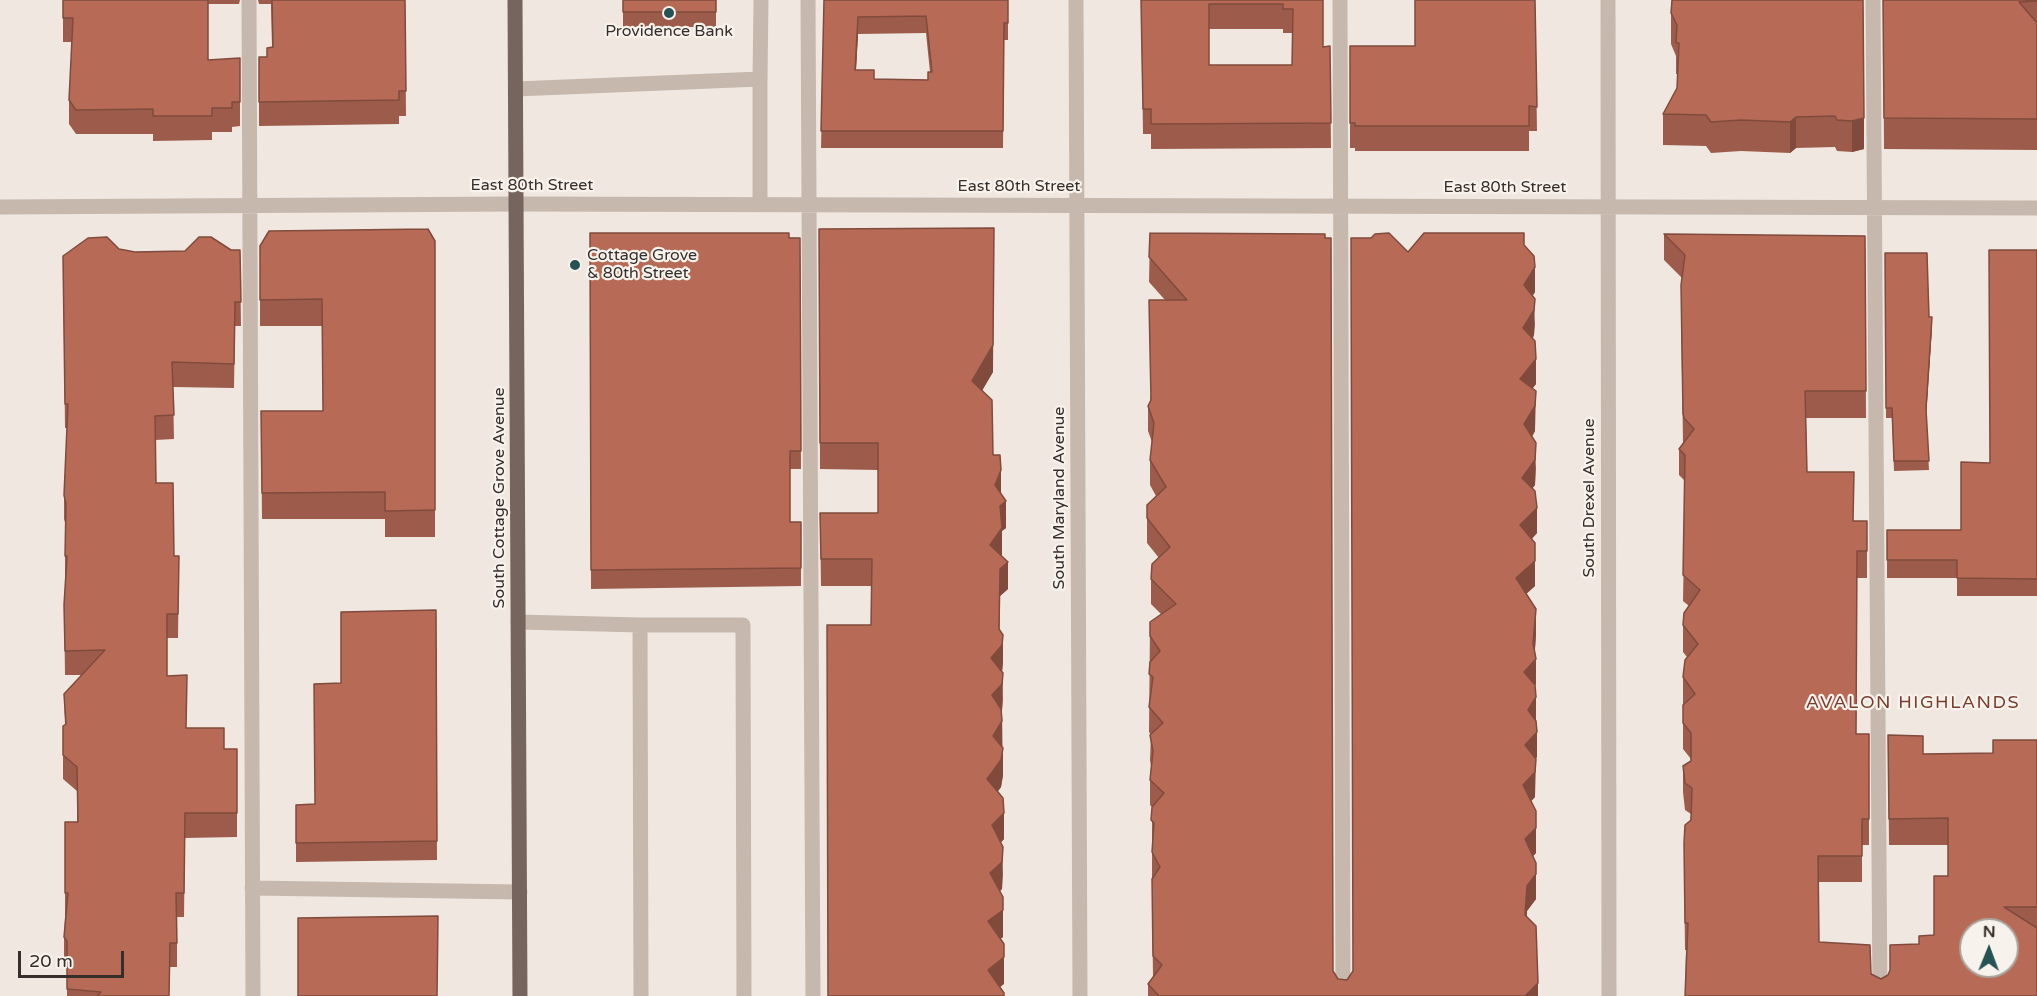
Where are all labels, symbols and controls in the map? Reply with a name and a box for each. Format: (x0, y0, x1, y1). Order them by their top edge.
marker: Providence Bank (662, 6, 676, 20)
place label: Providence Bank (605, 22, 733, 42)
street label: East 80th Street (471, 176, 593, 196)
street label: East 80th Street (958, 177, 1080, 197)
street label: East 80th Street (1444, 178, 1566, 198)
place label: Cottage Grove & 80th Street (587, 246, 697, 284)
marker: Cottage Grove & 80th Street (568, 258, 582, 272)
street label: South Cottage Grove Avenue (490, 388, 510, 608)
street label: South Maryland Avenue (1050, 407, 1070, 589)
street label: South Drexel Avenue (1580, 419, 1600, 577)
district label: AVALON HIGHLANDS (1806, 692, 2020, 714)
north arrow (1959, 918, 2019, 978)
text: N (1983, 922, 1996, 942)
scale bar (21, 939, 128, 977)
text: 20 m (29, 950, 73, 972)

